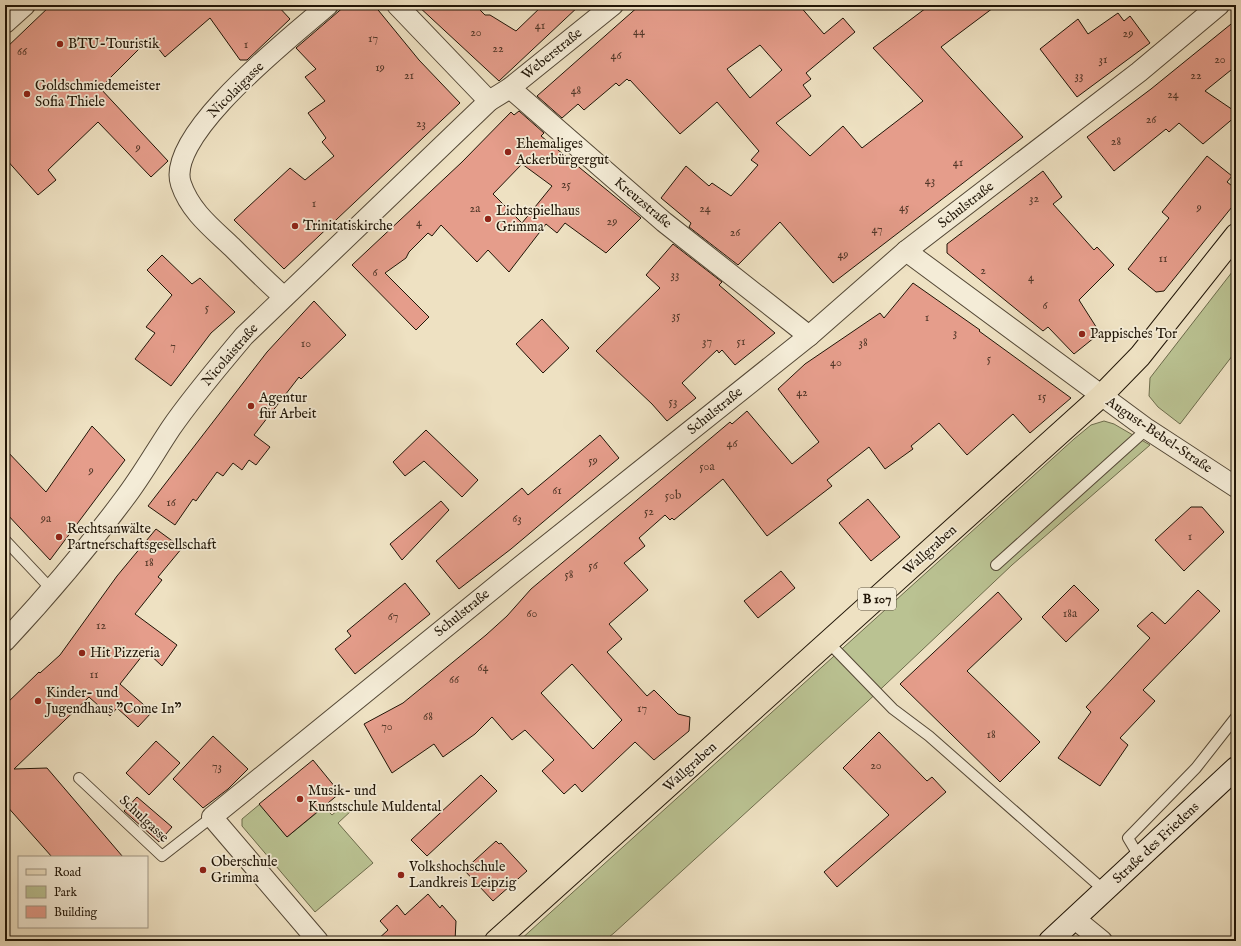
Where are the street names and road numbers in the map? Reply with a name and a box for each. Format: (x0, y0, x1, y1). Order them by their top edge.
street label: Weberstraße (518, 24, 586, 84)
street label: Nicolaigasse (204, 58, 268, 122)
street label: Kreuzstraße (610, 174, 676, 233)
street label: Schulstraße (934, 177, 998, 232)
street label: Nicolaistraße (198, 319, 263, 390)
street label: Schulstraße (684, 383, 747, 439)
street label: August-Bebel-Straße (1102, 392, 1216, 478)
street label: Wallgraben (899, 521, 961, 579)
street label: Schulstraße (431, 585, 494, 641)
road number: B 107 (858, 588, 896, 610)
street label: Wallgraben (659, 738, 721, 796)
street label: Schulgasse (115, 791, 173, 847)
street label: Straße des Friedens (1109, 798, 1203, 888)

